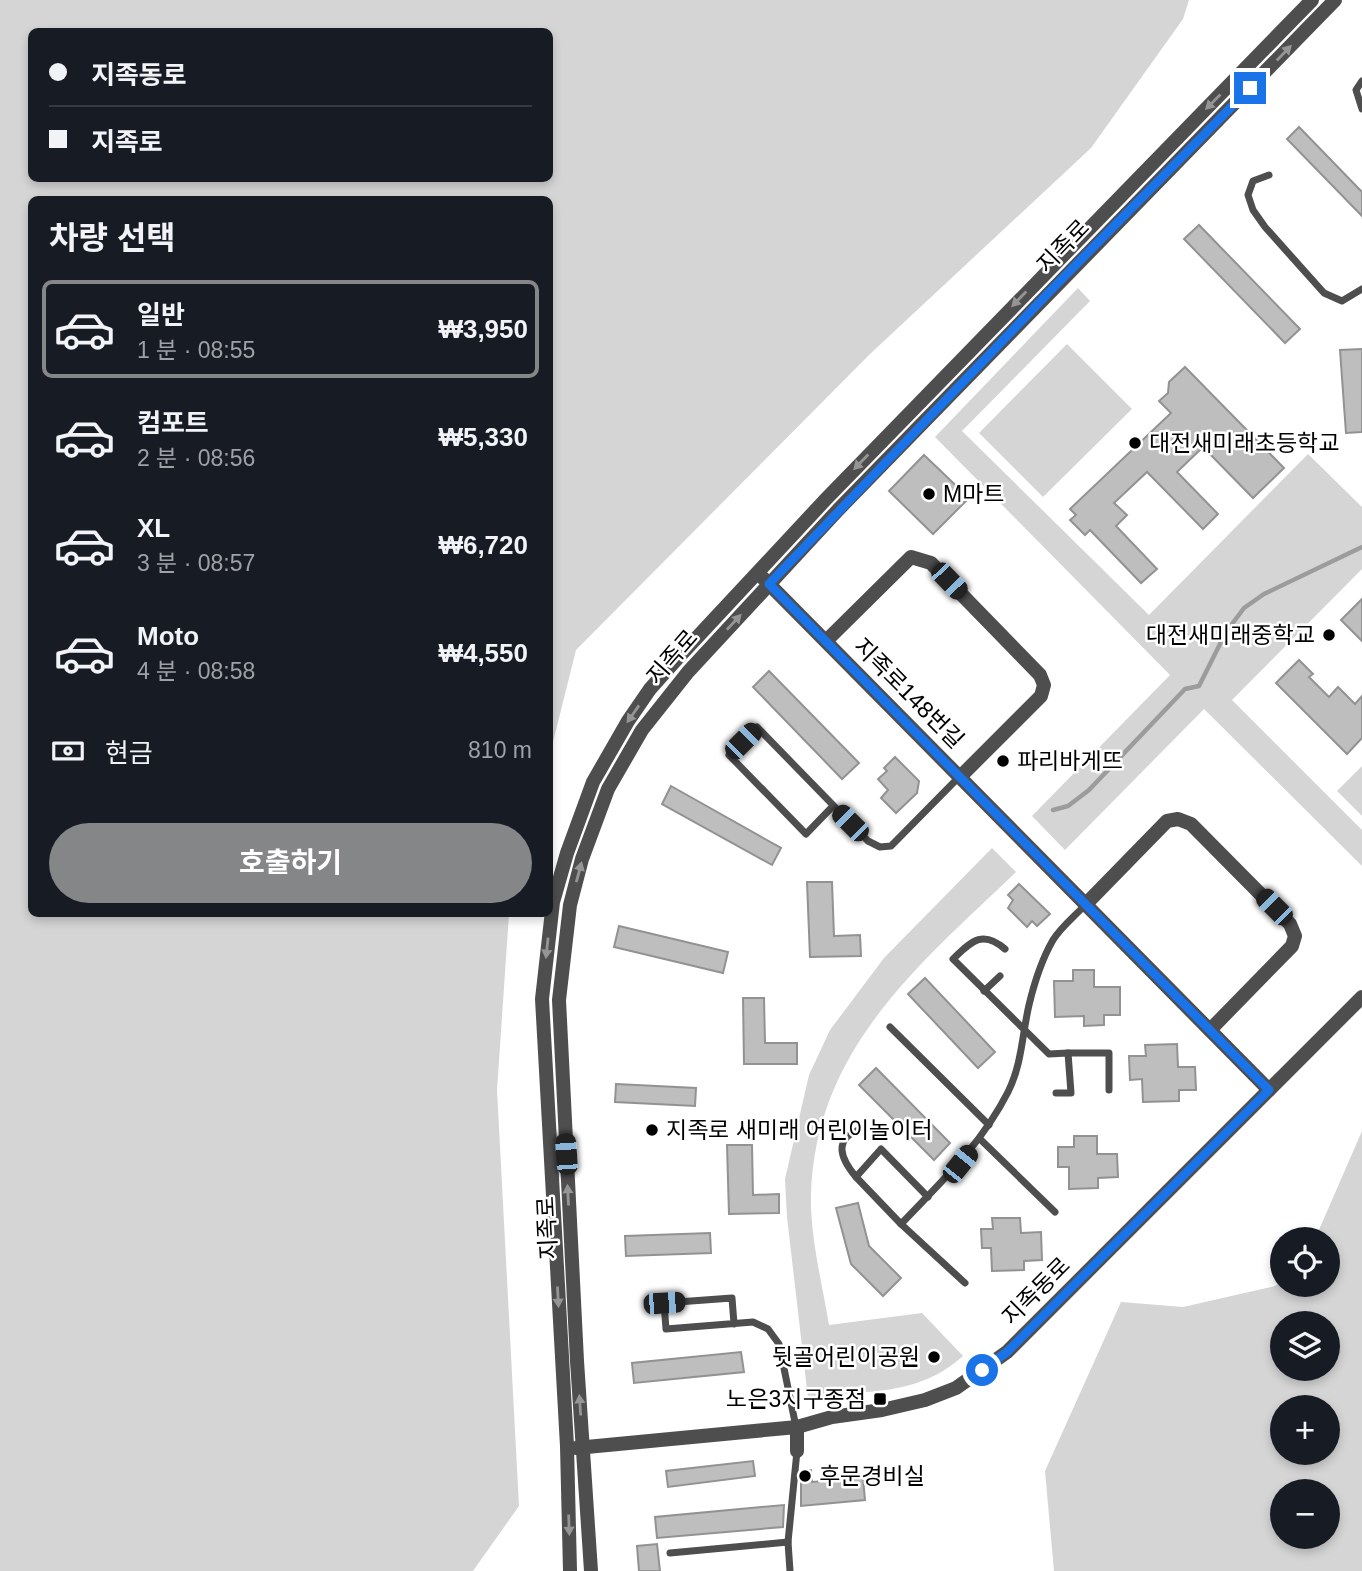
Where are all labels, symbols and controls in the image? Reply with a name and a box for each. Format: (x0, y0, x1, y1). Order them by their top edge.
one-way arrow (1275, 45, 1291, 62)
text: 지족동로 (91, 60, 187, 90)
route end (1234, 72, 1266, 104)
one-way arrow (1206, 93, 1222, 110)
text: 지족로 (91, 127, 163, 157)
street label: 지족로 (1032, 214, 1094, 278)
text: 차량 선택 (49, 220, 176, 256)
one-way arrow (1012, 290, 1028, 307)
icon: car (53, 298, 116, 361)
text: 일반 (137, 300, 185, 330)
text: ₩3,950 (438, 314, 528, 344)
text: 1 분 · 08:55 (137, 337, 255, 363)
icon: car (53, 406, 116, 469)
text: 컴포트 (137, 408, 209, 438)
text: ₩5,330 (438, 422, 528, 452)
place label: 대전새미래초등학교 (1149, 430, 1339, 456)
marker: 대전새미래초등학교 (1127, 435, 1143, 451)
text: 2 분 · 08:56 (137, 445, 255, 471)
one-way arrow (853, 454, 870, 471)
place label: M마트 (943, 481, 1004, 507)
marker: M마트 (921, 486, 937, 502)
text: XL (137, 513, 170, 543)
icon: car (53, 514, 116, 577)
text: ₩6,720 (438, 530, 528, 560)
text: 3 분 · 08:57 (137, 550, 255, 576)
car (927, 559, 972, 603)
one-way arrow (726, 614, 742, 631)
text: Moto (137, 621, 199, 651)
icon: car (53, 622, 116, 685)
place label: 대전새미래중학교 (1146, 622, 1315, 648)
street label: 지족로 (641, 625, 703, 689)
marker: 대전새미래중학교 (1321, 627, 1337, 643)
street label: 지족로148번길 (849, 633, 969, 753)
text: ₩4,550 (438, 638, 528, 668)
text: 4 분 · 08:58 (137, 658, 255, 684)
one-way arrow (626, 705, 640, 723)
car (721, 719, 766, 763)
icon: cash (49, 732, 87, 770)
text: 810 m (468, 737, 532, 763)
text: 현금 (105, 738, 153, 768)
place label: 파리바게뜨 (1017, 748, 1123, 774)
marker: 파리바게뜨 (995, 753, 1011, 769)
car (828, 801, 873, 845)
button: 호출하기 (49, 823, 532, 903)
one-way arrow (574, 860, 585, 882)
car (1252, 885, 1297, 929)
one-way arrow (541, 937, 552, 959)
place label: 지족로 새미래 어린이놀이터 (666, 1117, 933, 1143)
marker: 지족로 새미래 어린이놀이터 (644, 1122, 660, 1138)
car (555, 1132, 578, 1176)
car (939, 1141, 982, 1187)
one-way arrow (562, 1184, 573, 1206)
street label: 지족로 (532, 1196, 562, 1260)
map controls (1270, 1227, 1340, 1549)
button: locate (1270, 1227, 1340, 1297)
street label: 지족동로 (997, 1252, 1075, 1330)
one-way arrow (553, 1287, 564, 1309)
car (643, 1291, 686, 1315)
button: layers (1270, 1311, 1340, 1381)
place label: 뒷골어린이공원 (772, 1344, 920, 1370)
marker: 뒷골어린이공원 (926, 1349, 942, 1365)
route start (966, 1354, 998, 1386)
place label: 노은3지구종점 (726, 1386, 866, 1412)
marker: 노은3지구종점 (872, 1391, 888, 1407)
one-way arrow (574, 1394, 585, 1416)
button: + (1270, 1395, 1340, 1465)
place label: 후문경비실 (819, 1463, 925, 1489)
marker: 후문경비실 (797, 1468, 813, 1484)
button: − (1270, 1479, 1340, 1549)
one-way arrow (563, 1514, 575, 1536)

